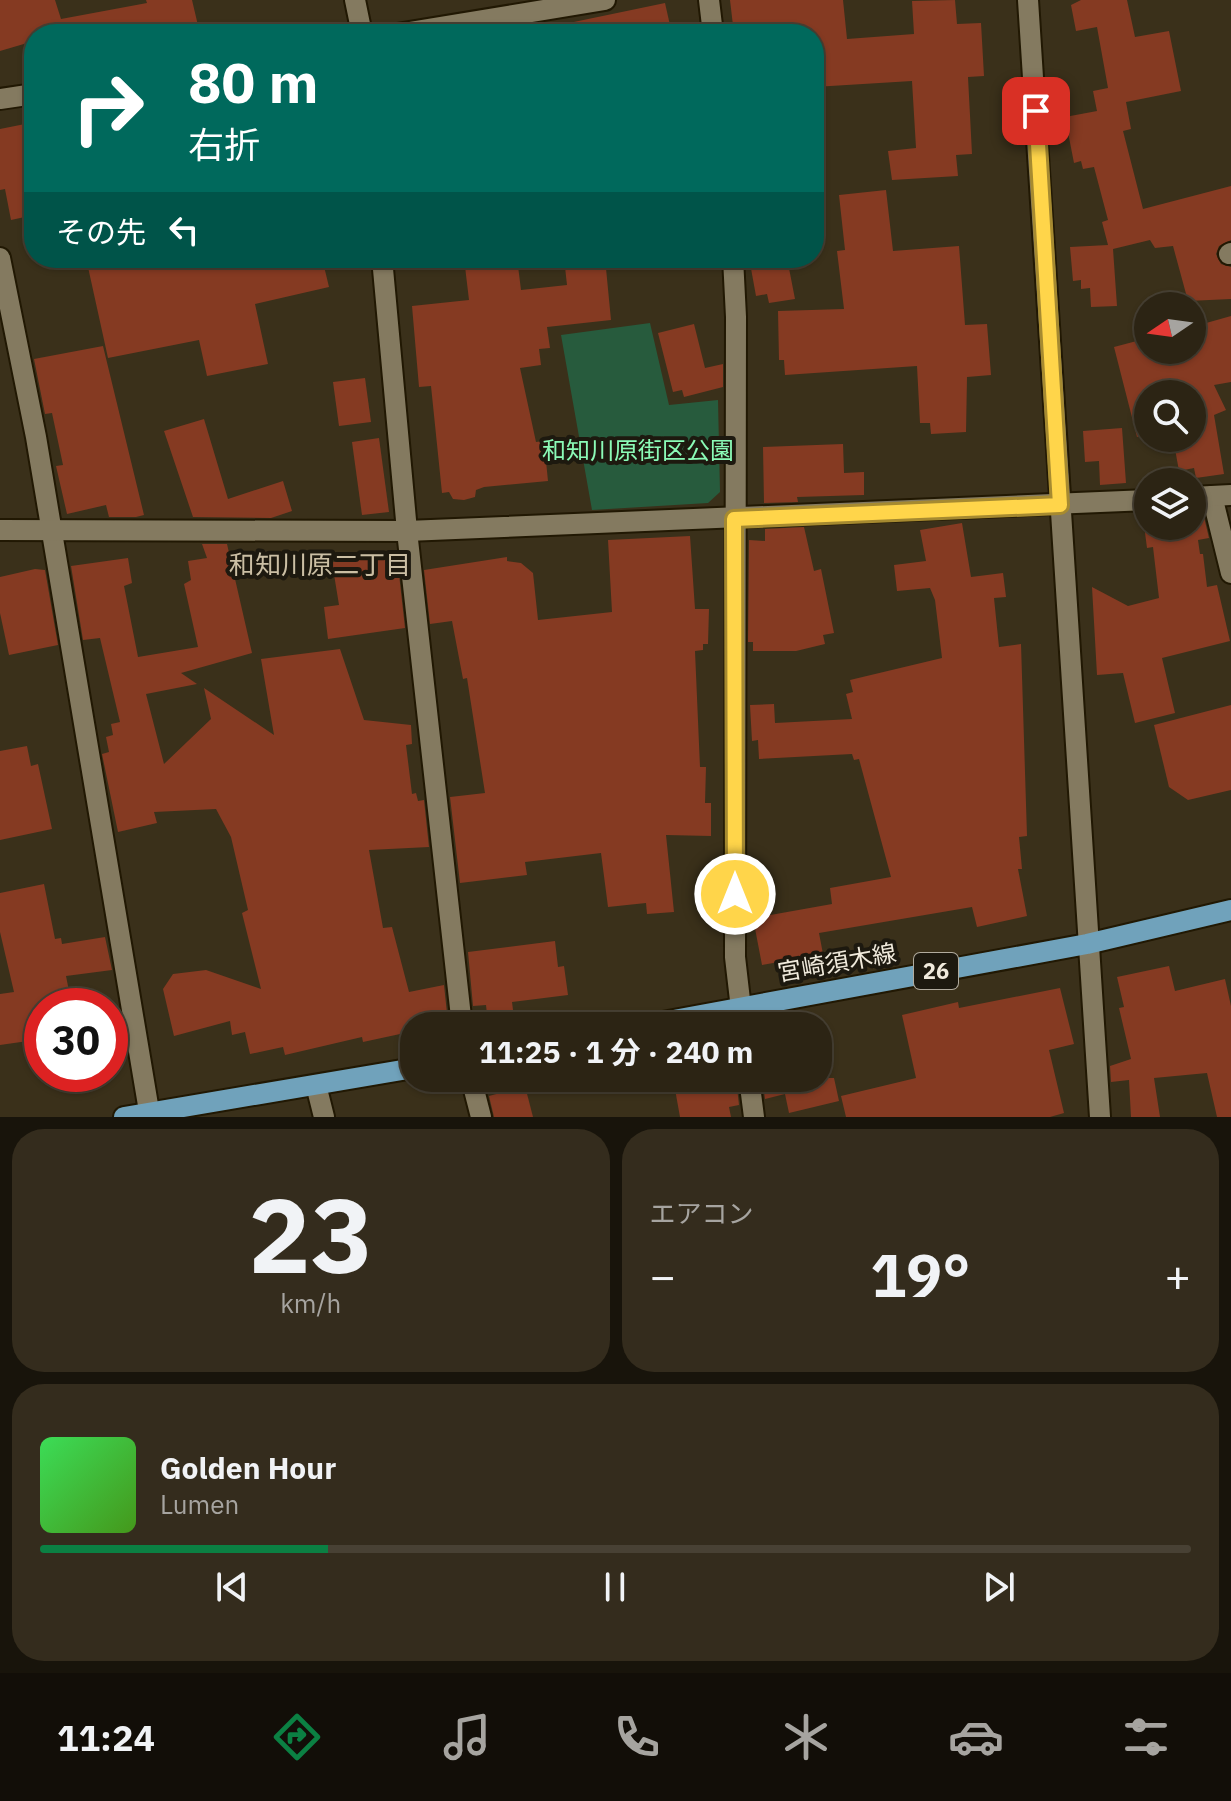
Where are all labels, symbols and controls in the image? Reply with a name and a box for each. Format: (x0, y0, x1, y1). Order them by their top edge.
text: 80 m (188, 46, 318, 118)
icon: right (56, 56, 160, 160)
pin (1002, 77, 1070, 145)
icon: arrive (1014, 89, 1058, 133)
text: 右折 (188, 121, 260, 168)
icon: left (162, 208, 206, 252)
text: その先 (56, 212, 146, 251)
north arrow (1134, 292, 1206, 364)
map controls (1134, 292, 1206, 540)
button: search (1134, 380, 1206, 452)
park label: 和知川原街区公園 (542, 434, 734, 466)
button: layers (1134, 468, 1206, 540)
district label: 和知川原二丁目 (229, 547, 411, 581)
position arrow (693, 852, 777, 936)
street label: 宮崎須木線 (775, 936, 899, 988)
road number: 26 (914, 953, 958, 989)
speed limit sign: 30 (24, 988, 128, 1092)
text: 11:25 · 1 分 · 240 m (479, 1032, 753, 1071)
text: 23 (248, 1166, 373, 1302)
text: エアコン (650, 1196, 754, 1230)
text: 19° (870, 1235, 970, 1314)
text: − (650, 1247, 676, 1304)
text: + (1165, 1247, 1191, 1304)
text: km/h (280, 1286, 341, 1320)
text: Golden Hour (160, 1448, 336, 1487)
text: Lumen (160, 1487, 239, 1521)
icon: previous (210, 1565, 254, 1609)
icon: pause (593, 1565, 637, 1609)
icon: next (977, 1565, 1021, 1609)
icon: directions (269, 1709, 325, 1765)
icon: music (439, 1709, 495, 1765)
icon: phone (609, 1709, 665, 1765)
icon: climate (778, 1709, 834, 1765)
icon: car (948, 1709, 1004, 1765)
icon: filters (1118, 1709, 1174, 1765)
text: 11:24 (57, 1714, 155, 1761)

